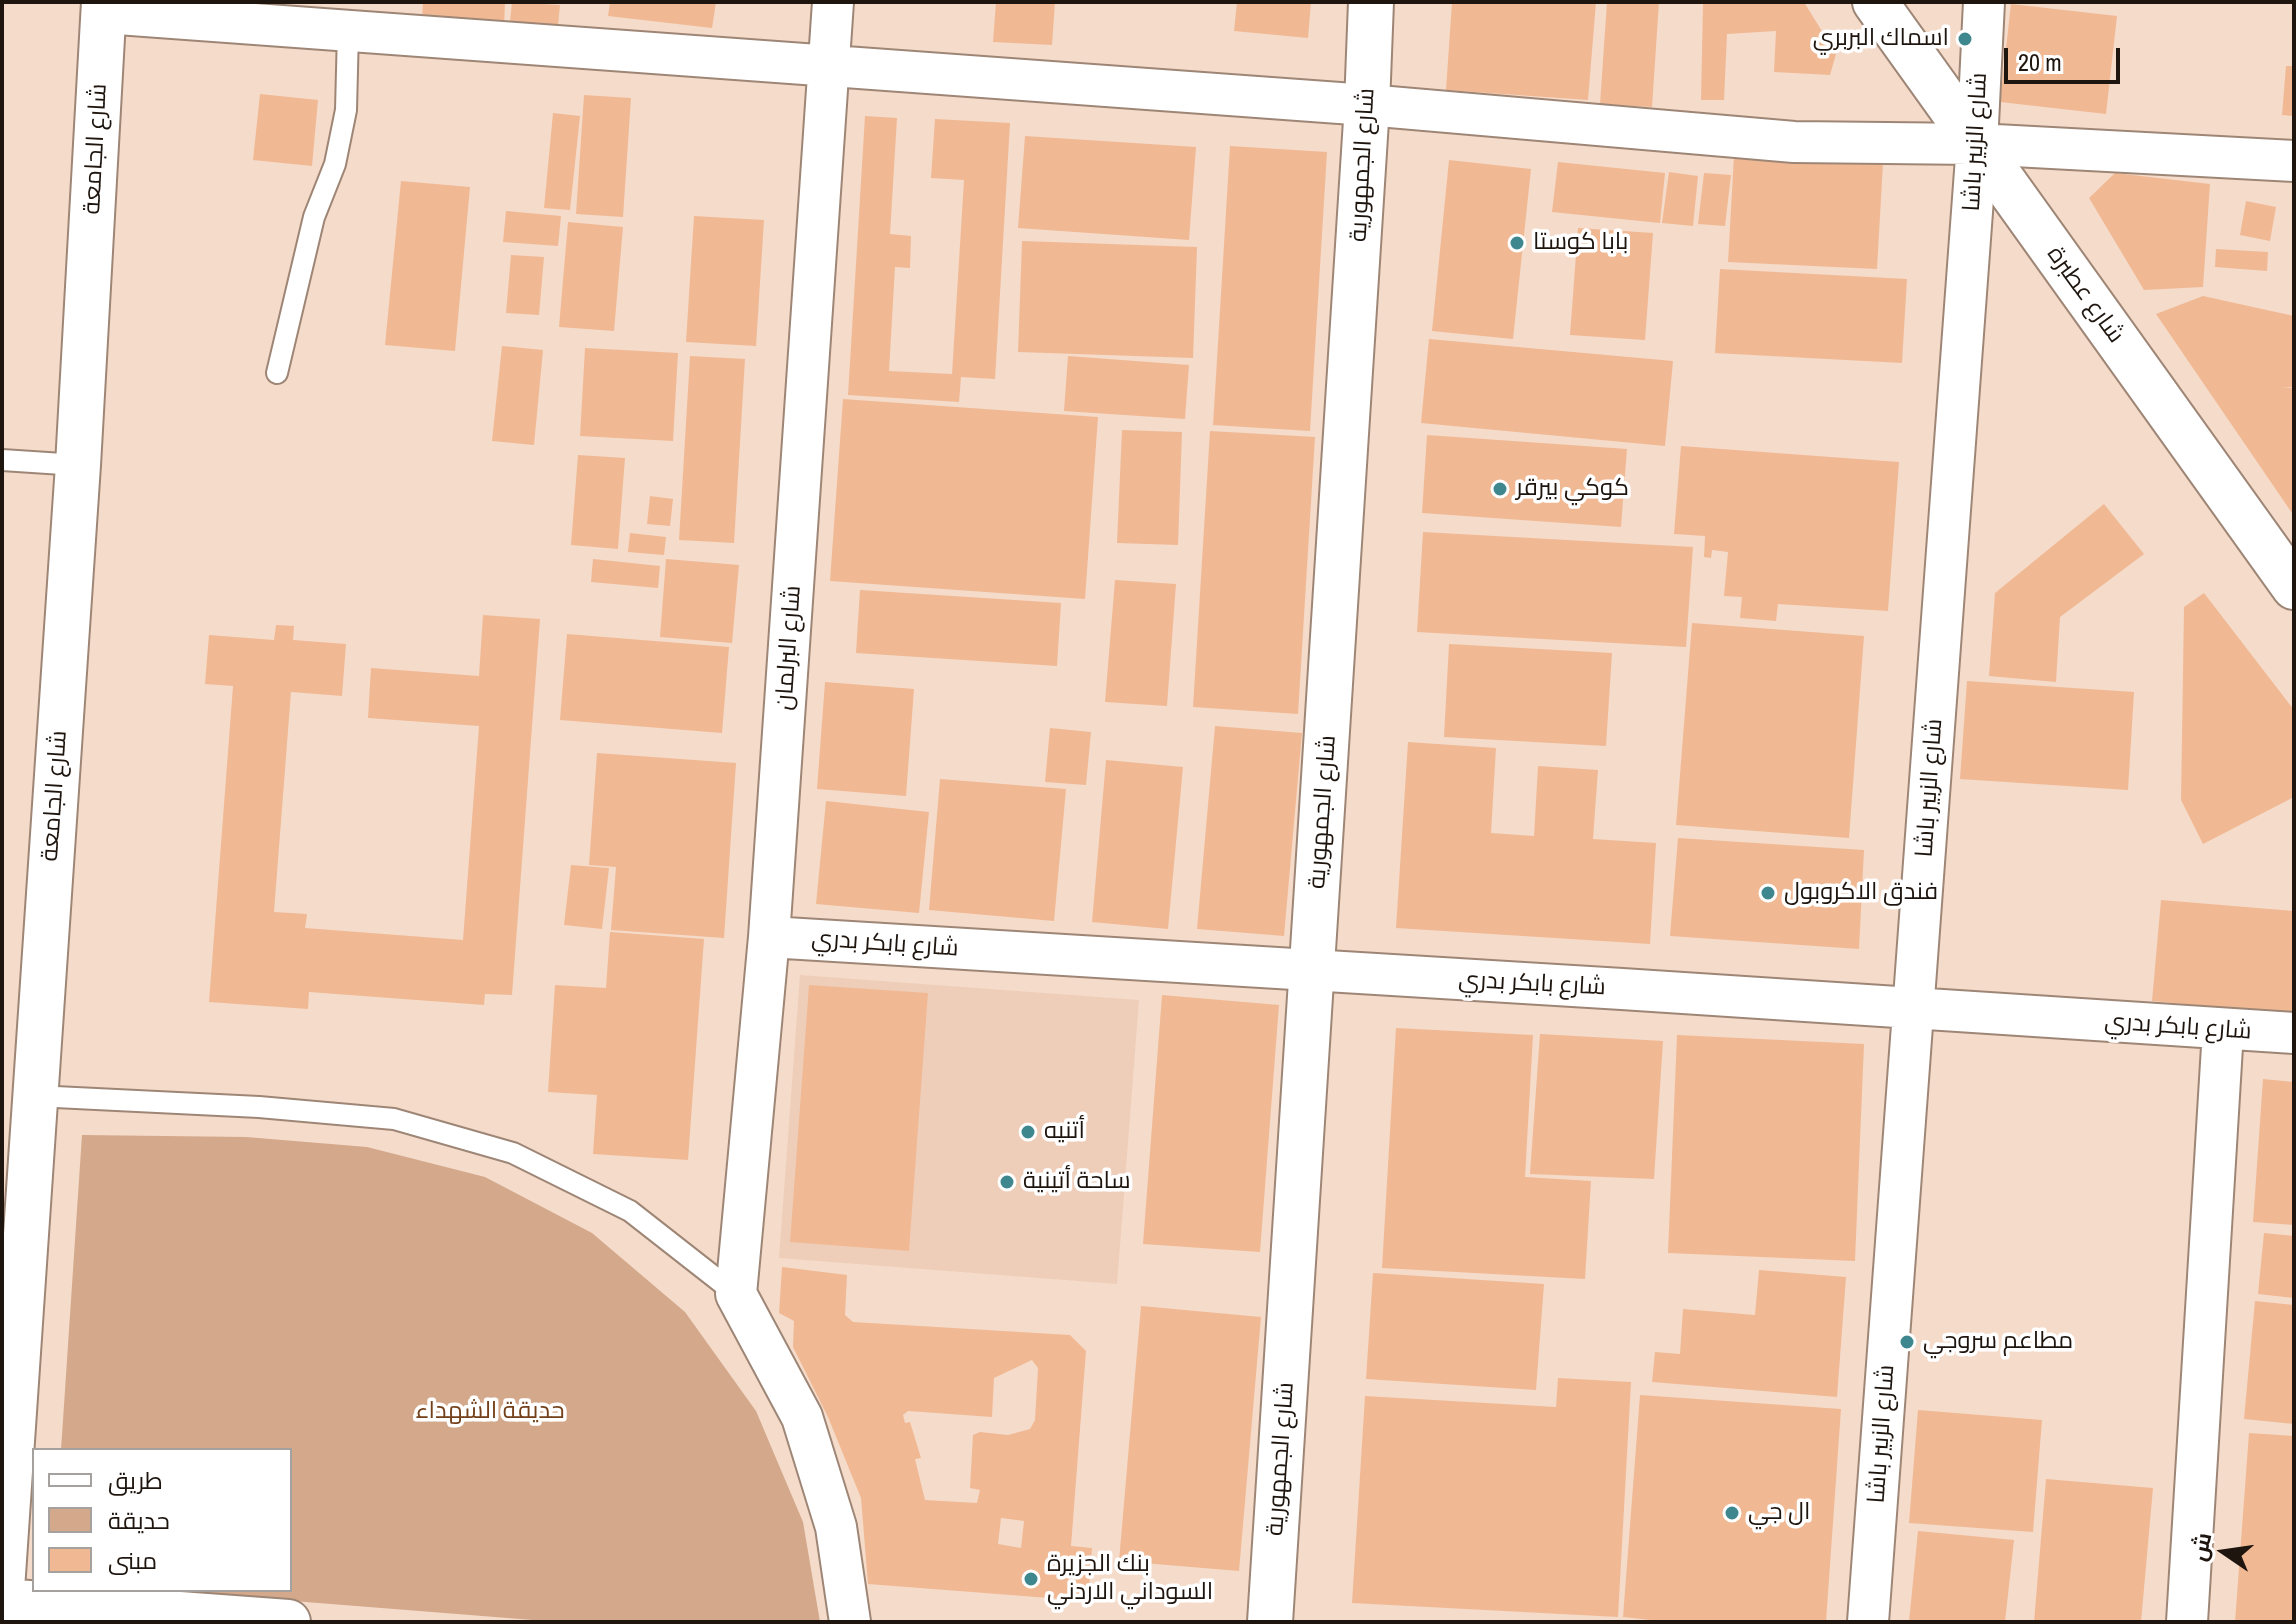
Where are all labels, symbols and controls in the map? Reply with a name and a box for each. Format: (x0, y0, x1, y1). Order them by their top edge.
place label: اسماك البربري (1813, 25, 1949, 53)
marker: اسماك البربري (1956, 30, 1974, 48)
scale bar (2008, 32, 2124, 82)
text: 20 m (2018, 46, 2062, 78)
street label: شارع الزبير باشا (1958, 72, 1994, 212)
street label: شارع الجامعة (78, 83, 114, 215)
street label: شارع الجمهورية (1345, 87, 1381, 243)
place label: بابا كوستا (1533, 229, 1628, 257)
marker: بابا كوستا (1508, 234, 1526, 252)
street label: شارع عطبرة (2040, 241, 2130, 349)
place label: كوكي بيرقر (1516, 475, 1629, 503)
marker: كوكي بيرقر (1491, 480, 1509, 498)
street label: شارع البرلمان (770, 585, 808, 711)
street label: شارع الزبير باشا (1911, 718, 1949, 858)
street label: شارع الجامعة (36, 730, 74, 862)
street label: شارع الجمهورية (1303, 734, 1343, 890)
place label: فندق الاكروبول (1784, 879, 1938, 907)
marker: فندق الاكروبول (1759, 884, 1777, 902)
street label: شارع بابكر بدري (810, 924, 960, 964)
street label: شارع بابكر بدري (1458, 966, 1606, 1002)
street label: شارع بابكر بدري (2103, 1007, 2253, 1047)
place label: أتنيه (1044, 1118, 1085, 1146)
marker: أتنيه (1019, 1123, 1037, 1141)
place label: ساحة أتينية (1023, 1168, 1130, 1196)
marker: ساحة أتينية (998, 1173, 1016, 1191)
place label: مطاعم سروجي (1923, 1328, 2073, 1356)
marker: مطاعم سروجي (1898, 1333, 1916, 1351)
street label: شارع الزبير باشا (1863, 1364, 1901, 1504)
street label: شارع الجمهورية (1261, 1381, 1301, 1537)
park label: حديقة الشهداء (415, 1398, 565, 1426)
legend (32, 1448, 292, 1592)
text: طريق (108, 1464, 163, 1496)
place label: ال جي (1748, 1499, 1810, 1527)
text: حديقة (108, 1504, 170, 1536)
marker: ال جي (1723, 1504, 1741, 1522)
north arrow (2184, 1512, 2264, 1592)
text: ش (2183, 1529, 2218, 1564)
text: مبنى (108, 1544, 157, 1576)
place label: بنك الجزيرة السوداني الاردني (1047, 1551, 1213, 1607)
marker: بنك الجزيرة السوداني الاردني (1022, 1570, 1040, 1588)

